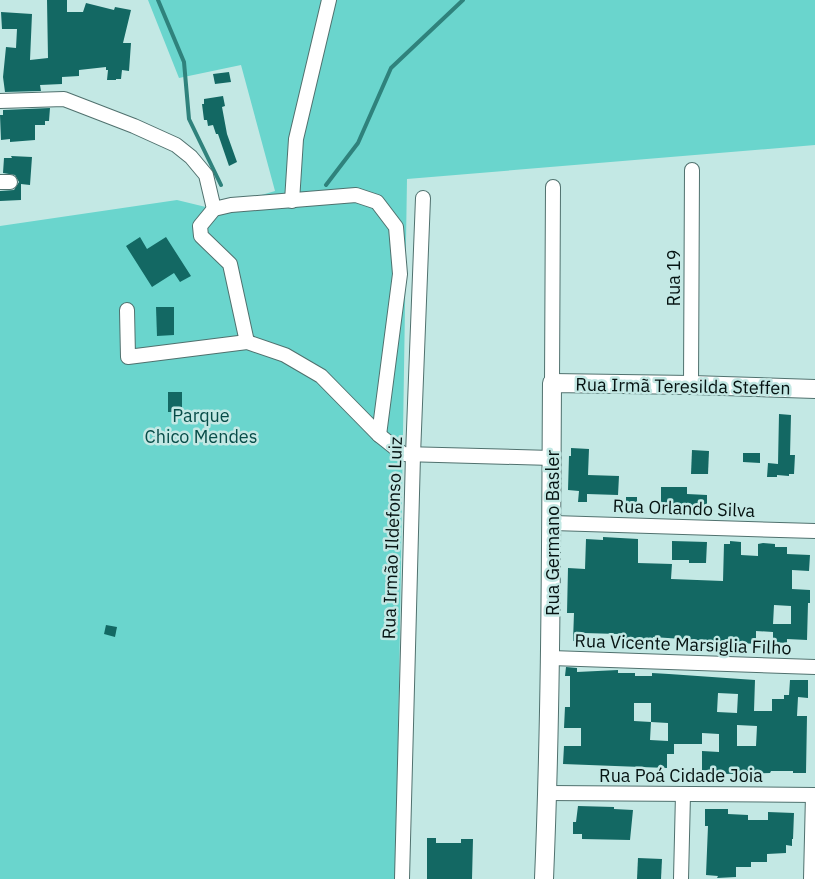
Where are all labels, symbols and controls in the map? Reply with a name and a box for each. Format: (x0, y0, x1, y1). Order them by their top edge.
street label: Rua 19 (662, 249, 685, 307)
street label: Rua Irmã Teresilda Steffen (575, 373, 791, 399)
park label: Parque Chico Mendes (145, 404, 258, 448)
street label: Rua Irmão Ildefonso Luiz (377, 436, 407, 640)
street label: Rua Germano Basler (541, 450, 564, 616)
street label: Rua Orlando Silva (612, 494, 756, 522)
street label: Rua Vicente Marsiglia Filho (574, 629, 792, 659)
street label: Rua Poá Cidade Joia (599, 764, 763, 787)

